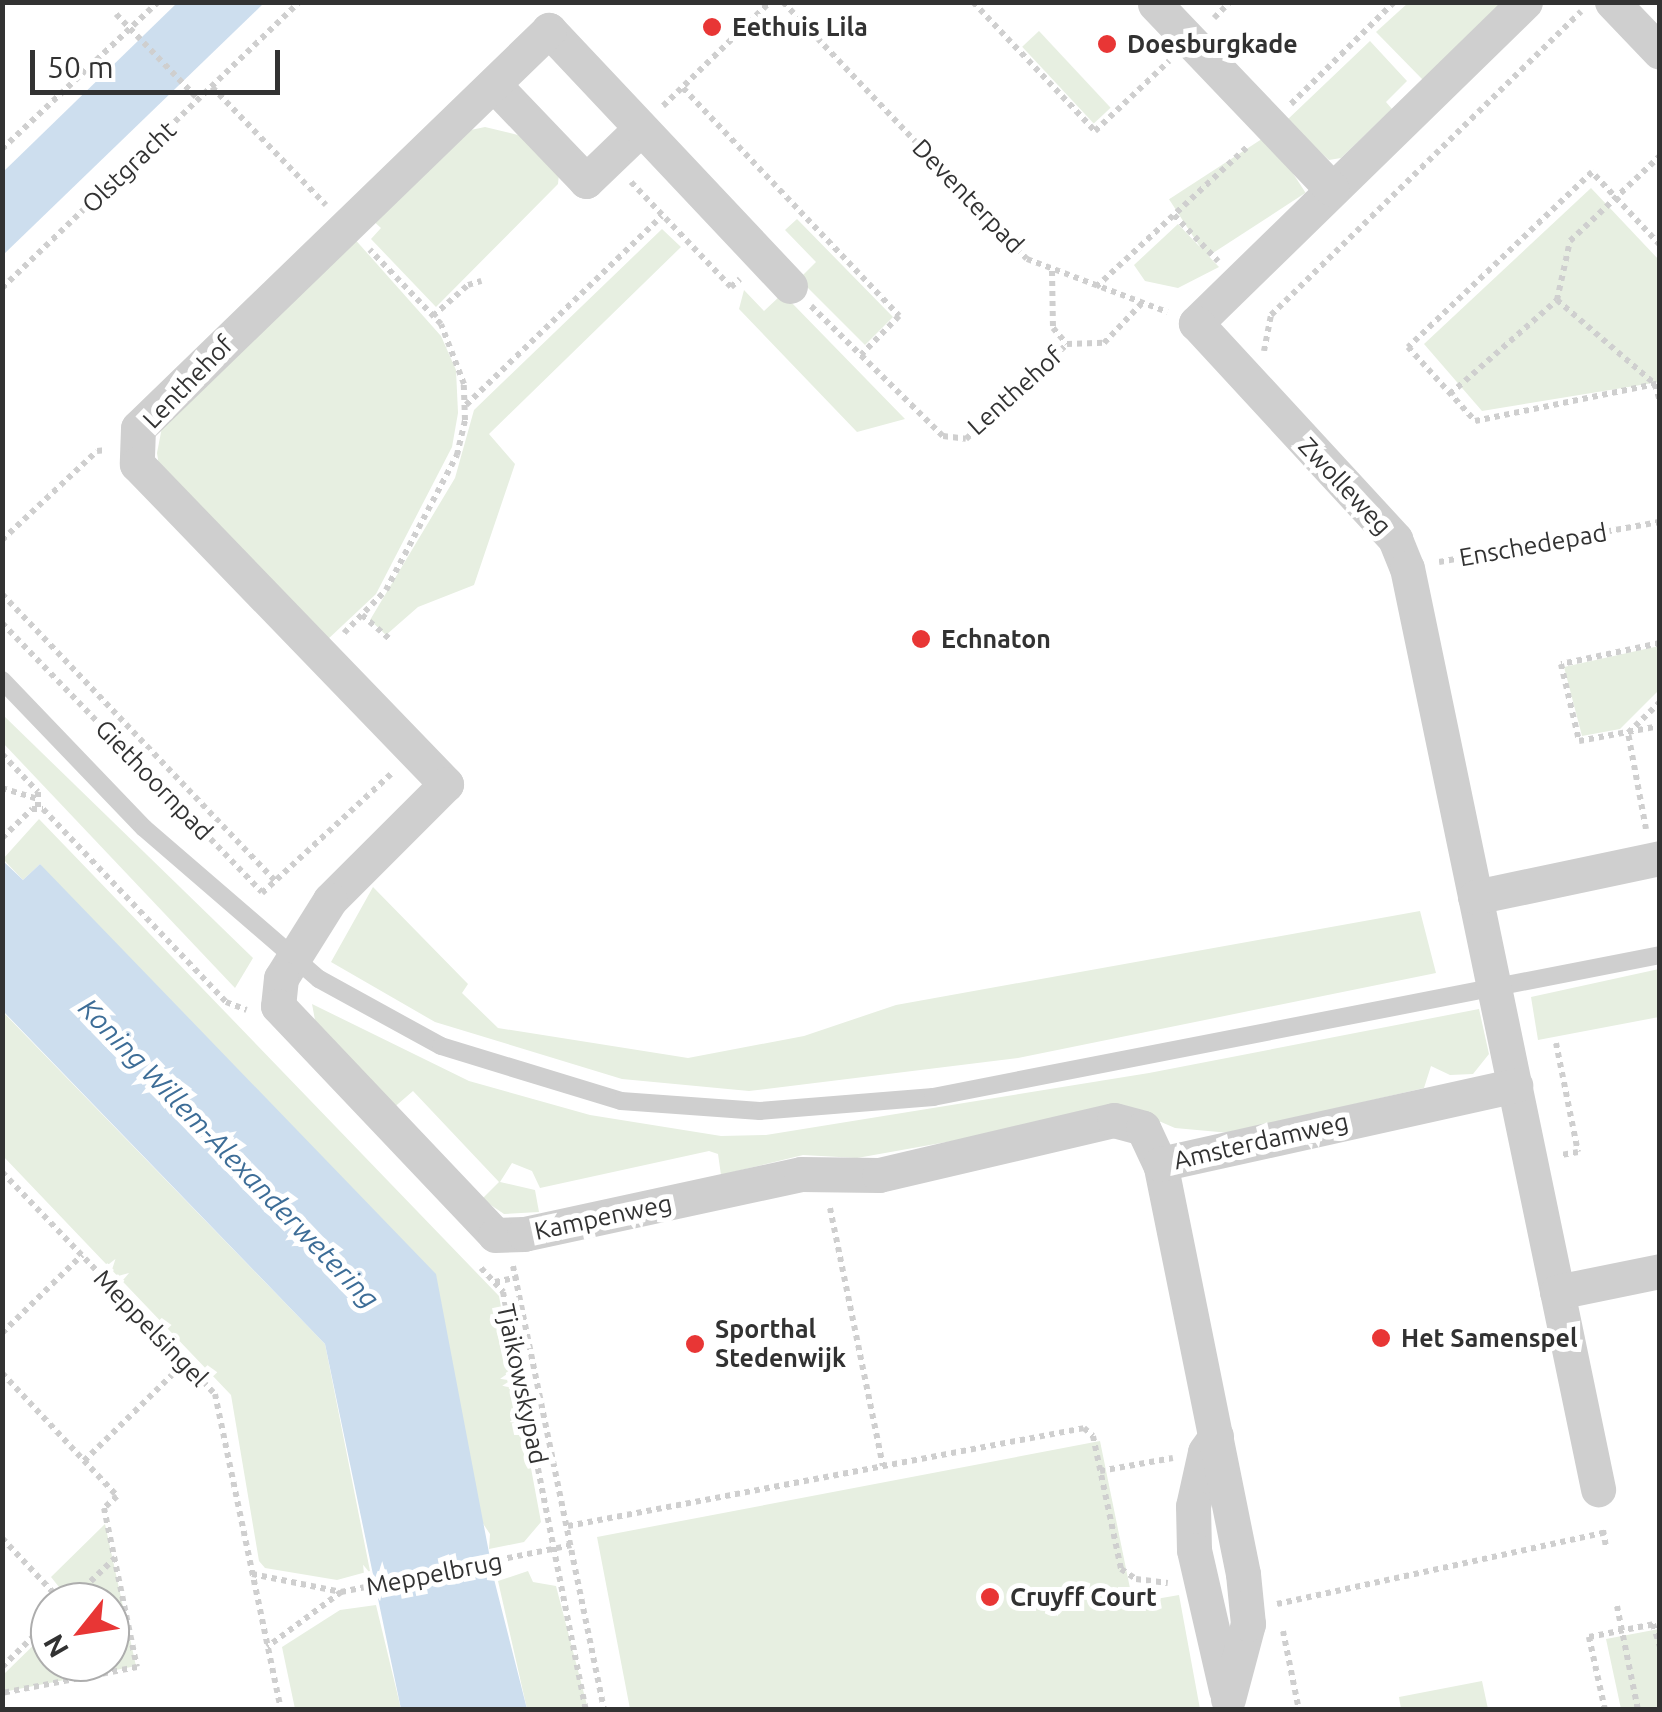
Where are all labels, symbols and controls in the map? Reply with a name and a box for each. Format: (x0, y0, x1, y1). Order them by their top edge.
place label: Eethuis Lila (732, 12, 868, 42)
marker: Eethuis Lila (701, 16, 723, 38)
place label: Doesburgkade (1127, 29, 1298, 59)
scale bar (35, 30, 285, 92)
marker: Doesburgkade (1096, 33, 1118, 55)
text: 50 m (47, 50, 114, 84)
street label: Olstgracht (76, 115, 182, 219)
street label: Deventerpad (906, 133, 1030, 259)
street label: Lenthehof (137, 329, 239, 435)
street label: Lenthehof (961, 341, 1069, 441)
street label: Zwolleweg (1292, 431, 1398, 541)
street label: Enschedepad (1457, 517, 1609, 573)
place label: Echnaton (941, 624, 1051, 654)
marker: Echnaton (910, 628, 932, 650)
street label: Giethoornpad (89, 714, 219, 846)
water label: Koning Willem-Alexanderwetering (72, 991, 386, 1315)
street label: Amsterdamweg (1171, 1106, 1351, 1176)
street label: Kampenweg (531, 1188, 675, 1246)
street label: Meppelsingel (88, 1263, 214, 1393)
street label: Tjaikowskypad (490, 1301, 554, 1467)
place label: Sporthal Stedenwijk (715, 1315, 846, 1374)
place label: Het Samenspel (1401, 1323, 1578, 1353)
marker: Het Samenspel (1370, 1327, 1392, 1349)
marker: Sporthal Stedenwijk (684, 1333, 706, 1355)
street label: Meppelbrug (363, 1546, 505, 1602)
north arrow (30, 1582, 130, 1682)
place label: Cruyff Court (1010, 1582, 1157, 1612)
marker: Cruyff Court (979, 1586, 1001, 1608)
text: N (37, 1629, 74, 1663)

